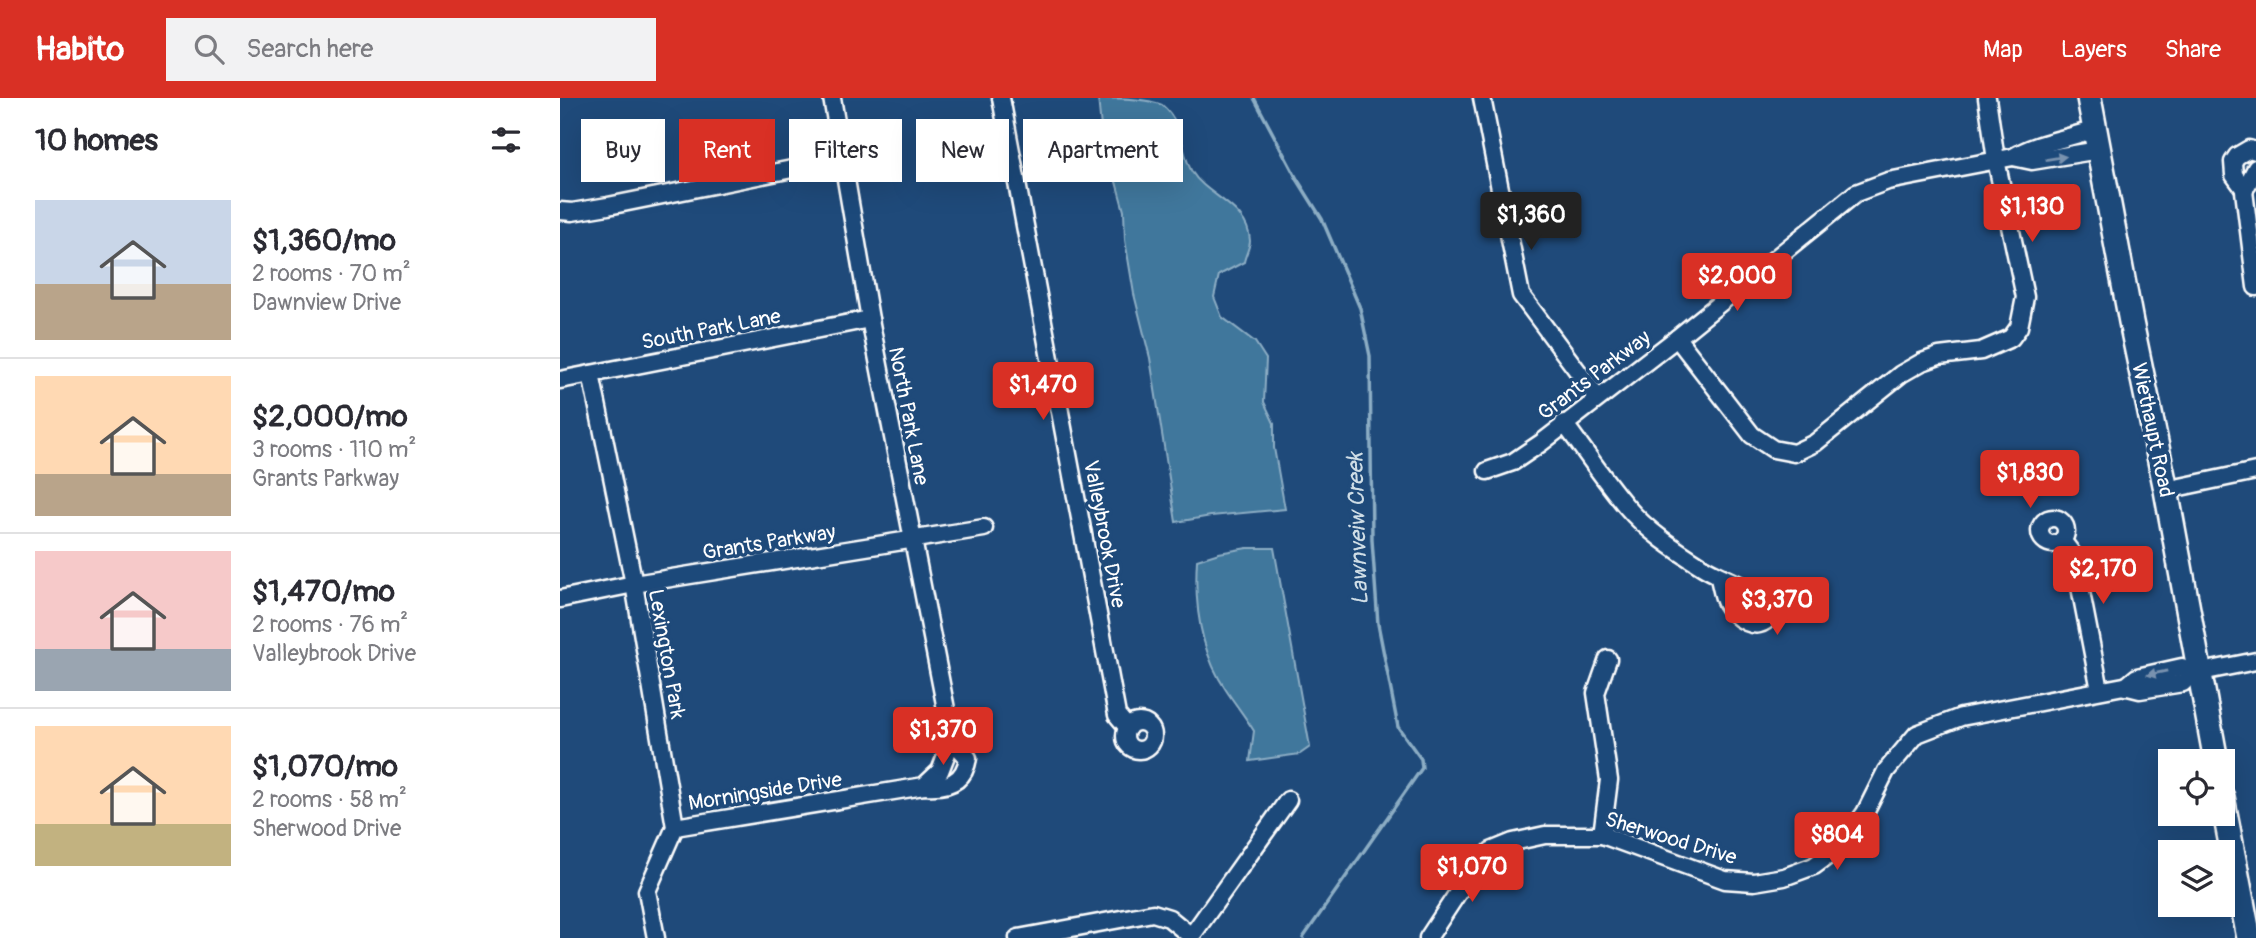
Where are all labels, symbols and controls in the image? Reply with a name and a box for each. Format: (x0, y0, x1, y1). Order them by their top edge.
search box (166, 18, 656, 81)
text: Habito (35, 29, 124, 70)
icon: search (190, 30, 228, 68)
text: Search here (246, 33, 373, 65)
text: Map (1983, 35, 2023, 64)
text: Layers (2061, 35, 2127, 64)
text: Share (2165, 35, 2221, 64)
chip: Buy (581, 119, 665, 182)
chip: Rent (679, 119, 775, 182)
chip: Filters (789, 119, 902, 182)
chip: New (916, 119, 1009, 182)
chip: Apartment (1023, 119, 1183, 182)
icon: filters (487, 121, 525, 159)
text: 10 homes (35, 122, 158, 159)
one-way arrow (2045, 152, 2067, 163)
pin: $1,130 (1975, 184, 2089, 244)
pin: $1,360 (1474, 192, 1588, 252)
text: $1,130 (2000, 192, 2064, 221)
text: $1,360 (1496, 200, 1566, 229)
text: $1,360/mo (252, 222, 396, 259)
icon: home (91, 228, 175, 312)
pin: $2,000 (1680, 254, 1794, 313)
text: 2 rooms · 70 m² (252, 259, 411, 288)
text: $2,000 (1698, 261, 1776, 290)
text: Dawnview Drive (252, 288, 401, 317)
street label: South Park Lane (639, 303, 784, 356)
street label: Grants Parkway (1533, 324, 1656, 427)
street label: North Park Lane (882, 345, 935, 488)
street label: Wiethaupt Road (2125, 360, 2180, 500)
pin: $1,470 (986, 362, 1100, 422)
text: $1,470 (1009, 370, 1077, 399)
text: $2,000/mo (252, 398, 408, 435)
icon: home (91, 404, 175, 488)
text: 3 rooms · 110 m² (252, 435, 416, 464)
water label: Lawnveiw Creek (1340, 450, 1375, 606)
pin: $1,830 (1973, 450, 2087, 510)
street label: Valleybrook Drive (1077, 458, 1132, 611)
text: $1,830 (1996, 458, 2064, 487)
text: Grants Parkway (252, 464, 399, 493)
street label: Grants Parkway (701, 519, 838, 566)
pin: $2,170 (2046, 546, 2160, 606)
text: $2,170 (2069, 554, 2137, 583)
text: $1,470/mo (252, 573, 395, 610)
pin: $3,370 (1720, 578, 1834, 637)
icon: home (91, 579, 175, 663)
text: $3,370 (1741, 585, 1813, 614)
street label: Lexington Park (642, 587, 691, 721)
text: 2 rooms · 76 m² (252, 610, 408, 639)
text: Valleybrook Drive (252, 639, 416, 668)
one-way arrow (2146, 668, 2168, 679)
pin: $1,370 (886, 708, 1000, 767)
text: $1,370 (909, 715, 977, 744)
text: $1,070/mo (252, 748, 398, 785)
map controls (2158, 749, 2235, 917)
button: locate (2158, 749, 2235, 826)
icon: home (91, 754, 175, 838)
street label: Morningside Drive (686, 766, 844, 817)
text: 2 rooms · 58 m² (252, 785, 407, 814)
street label: Sherwood Drive (1602, 806, 1741, 872)
pin: $804 (1796, 812, 1878, 872)
text: Sherwood Drive (252, 814, 401, 843)
text: $804 (1810, 820, 1864, 849)
button: layers (2158, 840, 2235, 917)
pin: $1,070 (1415, 844, 1529, 904)
text: $1,070 (1437, 852, 1507, 881)

